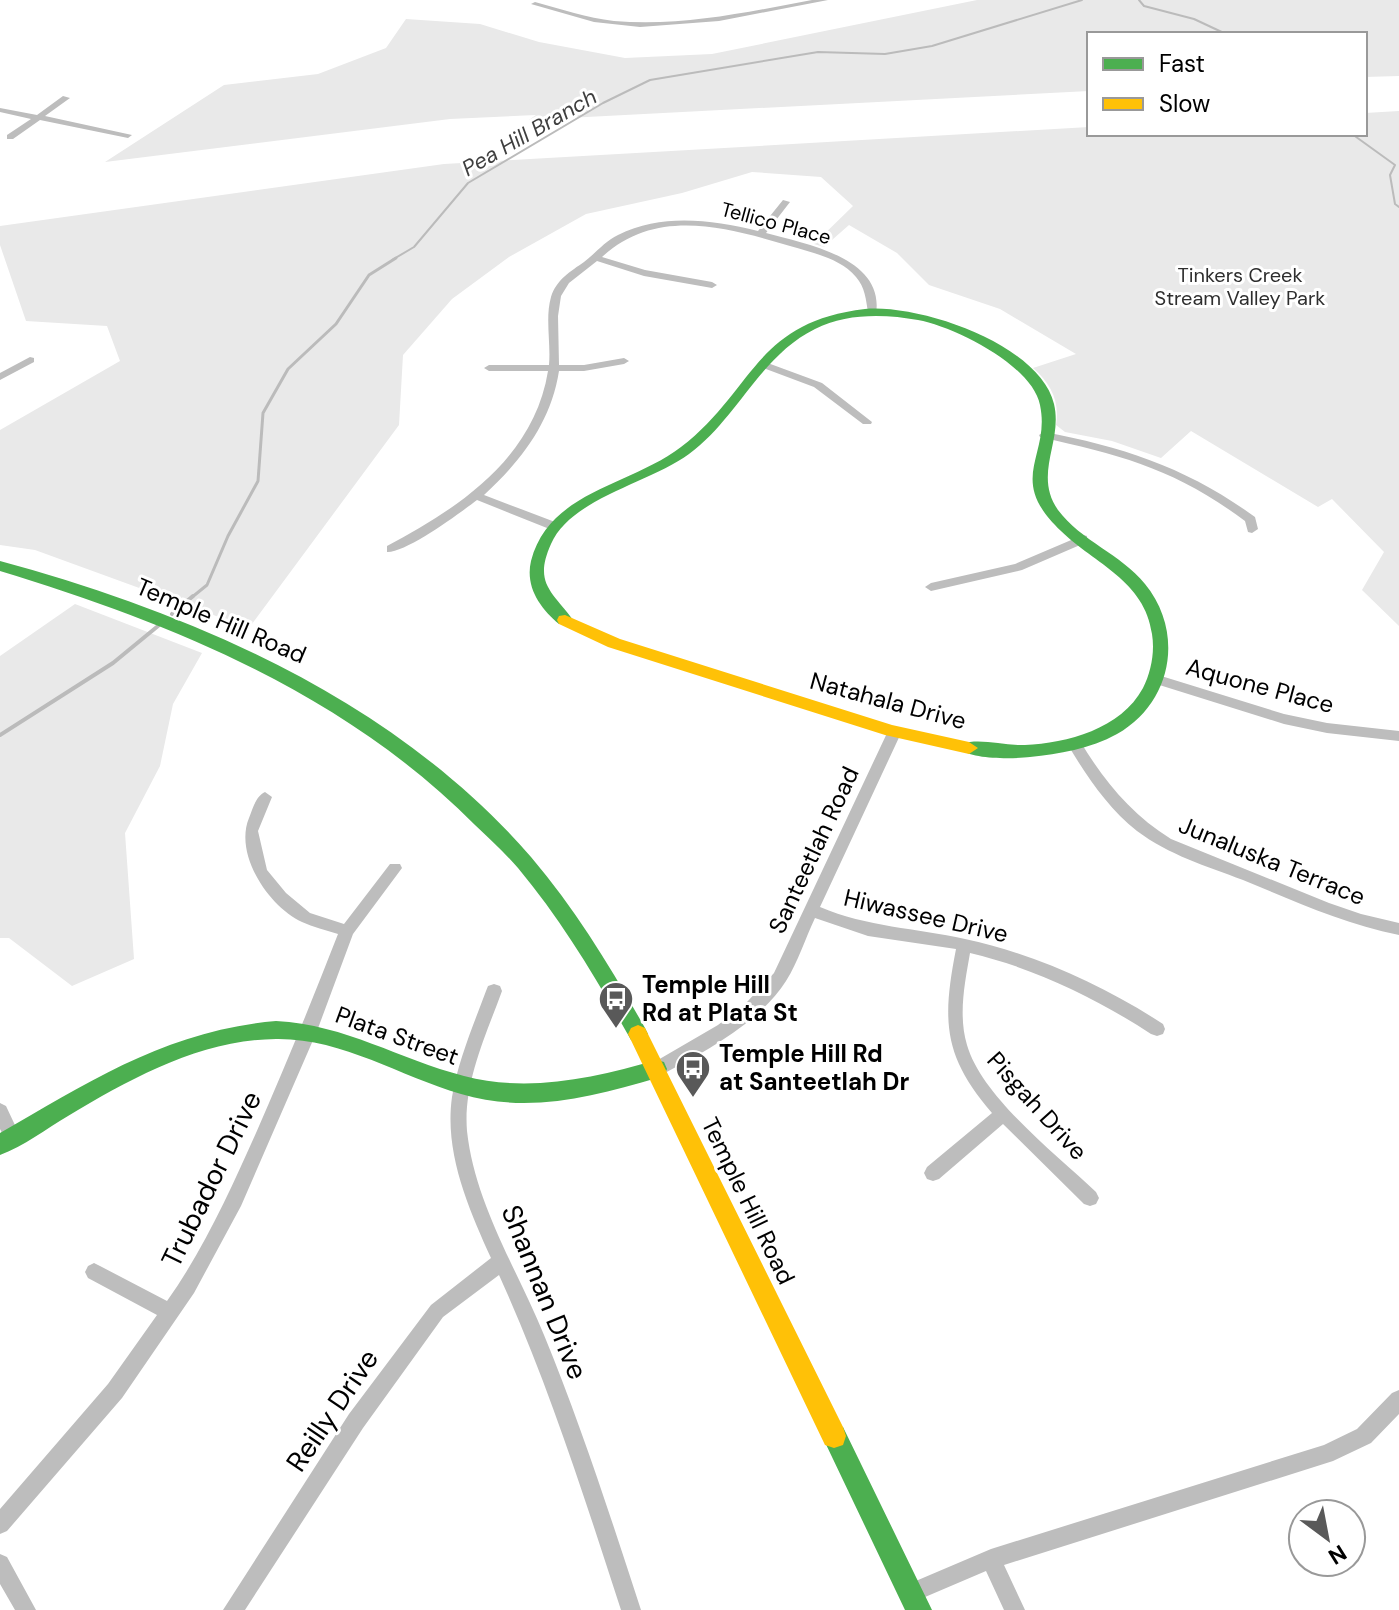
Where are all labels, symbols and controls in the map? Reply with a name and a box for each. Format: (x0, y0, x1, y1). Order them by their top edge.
legend (1087, 32, 1367, 136)
text: Fast (1159, 48, 1205, 79)
water label: Pea Hill Branch (457, 82, 602, 183)
text: Slow (1159, 88, 1210, 119)
street label: Tellico Place (718, 196, 834, 250)
park label: Tinkers Creek Stream Valley Park (1155, 262, 1325, 311)
street label: Temple Hill Road (131, 571, 311, 670)
street label: Aquone Place (1183, 651, 1337, 720)
street label: Natahala Drive (807, 665, 970, 736)
street label: Santeetlah Road (761, 761, 866, 938)
street label: Junaluska Terrace (1174, 809, 1370, 912)
street label: Hiwassee Drive (841, 882, 1011, 949)
place label: Temple Hill Rd at Plata St (642, 969, 798, 1028)
bus stop icon: Temple Hill Rd at Plata St (597, 980, 635, 1030)
street label: Plata Street (331, 999, 463, 1072)
place label: Temple Hill Rd at Santeetlah Dr (719, 1038, 909, 1097)
street label: Pisgah Drive (981, 1045, 1094, 1166)
bus stop icon: Temple Hill Rd at Santeetlah Dr (674, 1049, 712, 1099)
street label: Trubador Drive (153, 1085, 270, 1273)
street label: Temple Hill Road (695, 1112, 802, 1289)
street label: Shannan Drive (493, 1200, 596, 1385)
street label: Reilly Drive (278, 1342, 387, 1479)
north arrow (1287, 1498, 1367, 1578)
text: N (1323, 1538, 1352, 1571)

